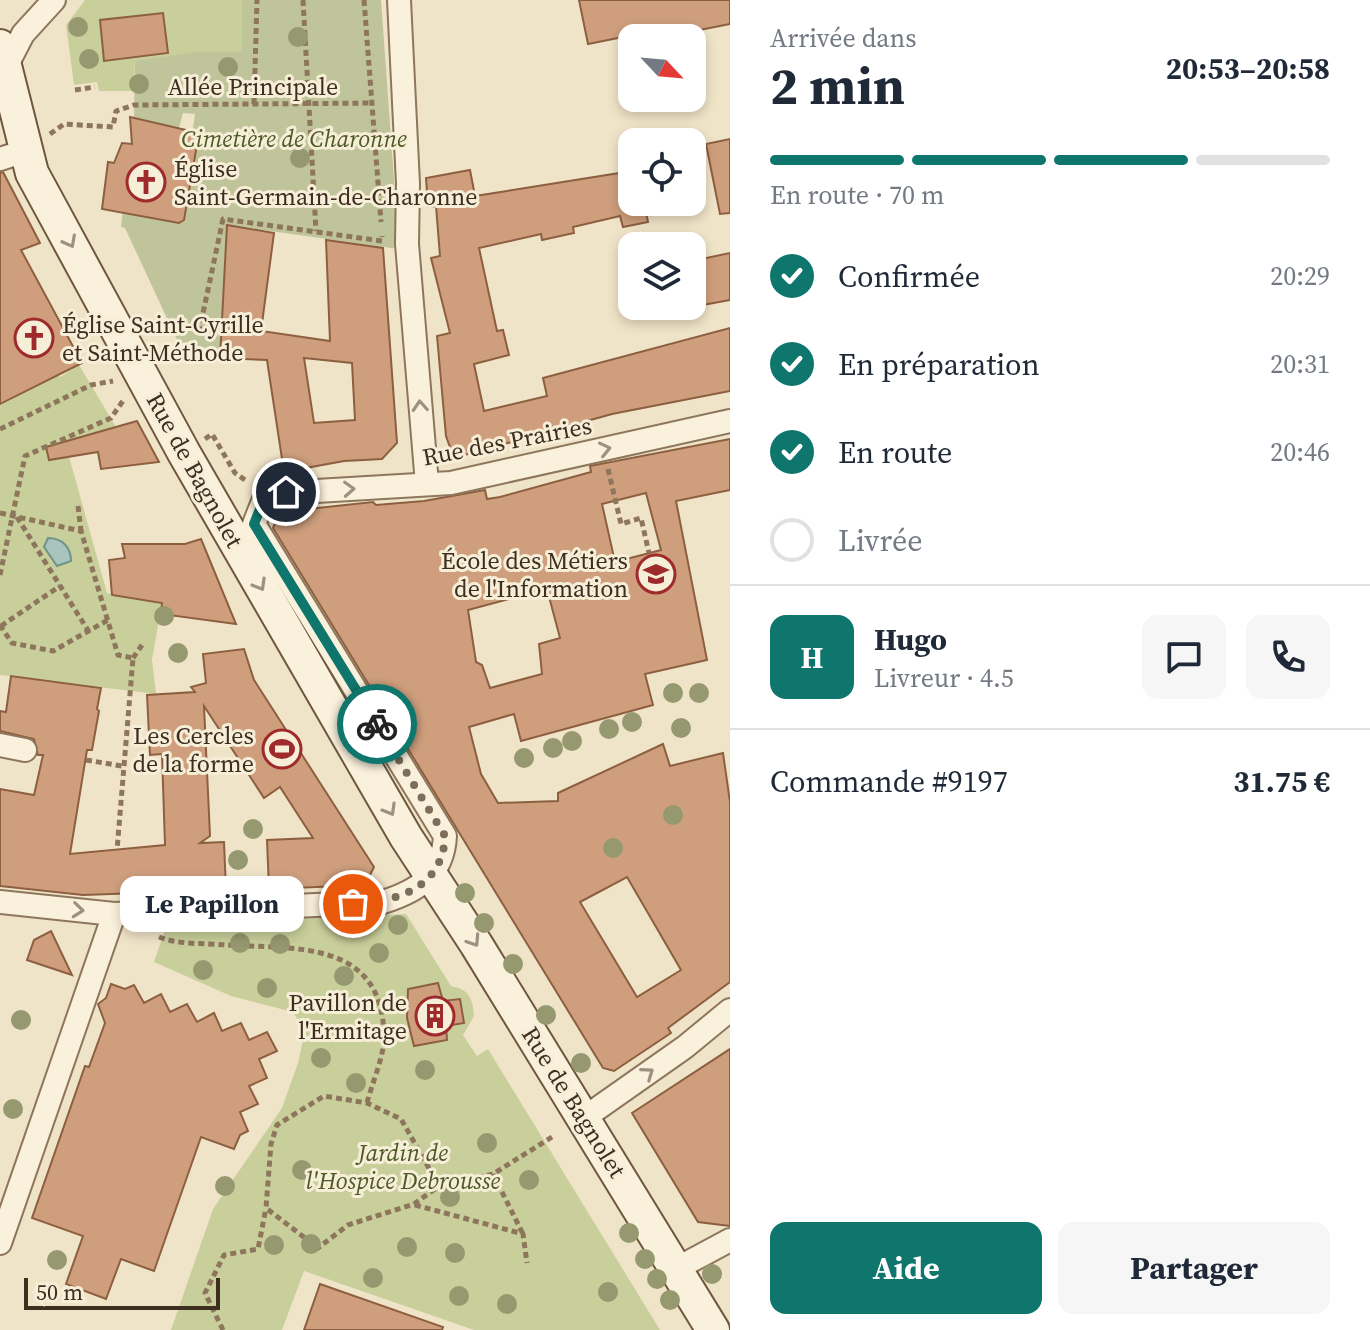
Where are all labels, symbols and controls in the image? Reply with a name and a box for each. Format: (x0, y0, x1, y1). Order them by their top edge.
text: Arrivée dans (770, 20, 916, 56)
north arrow (618, 24, 706, 112)
map controls (618, 24, 706, 320)
text: 20:53–20:58 (1166, 48, 1330, 89)
text: 2 min (770, 50, 905, 121)
street label: Allée Principale (168, 70, 338, 103)
park label: Cimetière de Charonne (181, 122, 407, 155)
button: locate (618, 128, 706, 216)
place label: Église Saint-Germain-de-Charonne (174, 152, 478, 213)
church icon: Église Saint-Germain-de-Charonne (125, 161, 167, 203)
text: En route · 70 m (770, 177, 945, 213)
button: layers (618, 232, 706, 320)
one-way arrow (60, 233, 75, 248)
icon: check (770, 254, 814, 298)
text: Confirmée (838, 256, 980, 297)
text: 20:29 (1270, 258, 1330, 294)
place label: Église Saint-Cyrille et Saint-Méthode (62, 308, 264, 369)
church icon: Église Saint-Cyrille et Saint-Méthode (13, 317, 55, 359)
icon: check (770, 342, 814, 386)
text: En préparation (838, 344, 1040, 385)
text: 20:31 (1270, 346, 1330, 382)
street label: Rue de Bagnolet (139, 387, 251, 554)
one-way arrow (412, 399, 429, 412)
street label: Rue des Prairies (419, 408, 595, 474)
icon: check (770, 430, 814, 474)
text: En route (838, 432, 952, 473)
text: 20:46 (1270, 434, 1330, 470)
one-way arrow (598, 441, 611, 458)
pin (252, 458, 320, 526)
icon: home (264, 470, 308, 514)
one-way arrow (343, 481, 356, 498)
text: Livrée (838, 520, 923, 561)
place label: École des Métiers de l'Information (441, 544, 628, 605)
school or university icon: École des Métiers de l'Information (635, 553, 677, 595)
one-way arrow (250, 576, 266, 591)
button: chat (1142, 615, 1226, 699)
button: phone (1246, 615, 1330, 699)
text: Hugo (874, 619, 947, 660)
text: H (801, 637, 823, 678)
text: Livreur · 4.5 (874, 660, 1014, 696)
courier (337, 684, 417, 764)
icon: bike (355, 702, 399, 746)
place label: Les Cercles de la forme (133, 719, 254, 780)
sports icon: Les Cercles de la forme (261, 728, 303, 770)
text: Commande #9197 (770, 761, 1008, 802)
text: 31.75 € (1233, 761, 1330, 802)
one-way arrow (380, 801, 396, 816)
pin (319, 870, 387, 938)
callout: Le Papillon (121, 876, 305, 932)
icon: bag (331, 882, 375, 926)
text: Le Papillon (145, 886, 279, 922)
one-way arrow (71, 901, 84, 918)
one-way arrow (464, 933, 479, 947)
place label: Pavillon de l'Ermitage (288, 986, 407, 1047)
building icon: Pavillon de l'Ermitage (414, 995, 456, 1037)
street label: Rue de Bagnolet (514, 1020, 634, 1184)
one-way arrow (640, 1068, 654, 1083)
park label: Jardin de l'Hospice Debrousse (306, 1136, 500, 1197)
button: Aide (770, 1222, 1042, 1314)
button: Partager (1058, 1222, 1330, 1314)
scale bar (24, 1274, 220, 1310)
text: 50 m (36, 1277, 83, 1307)

